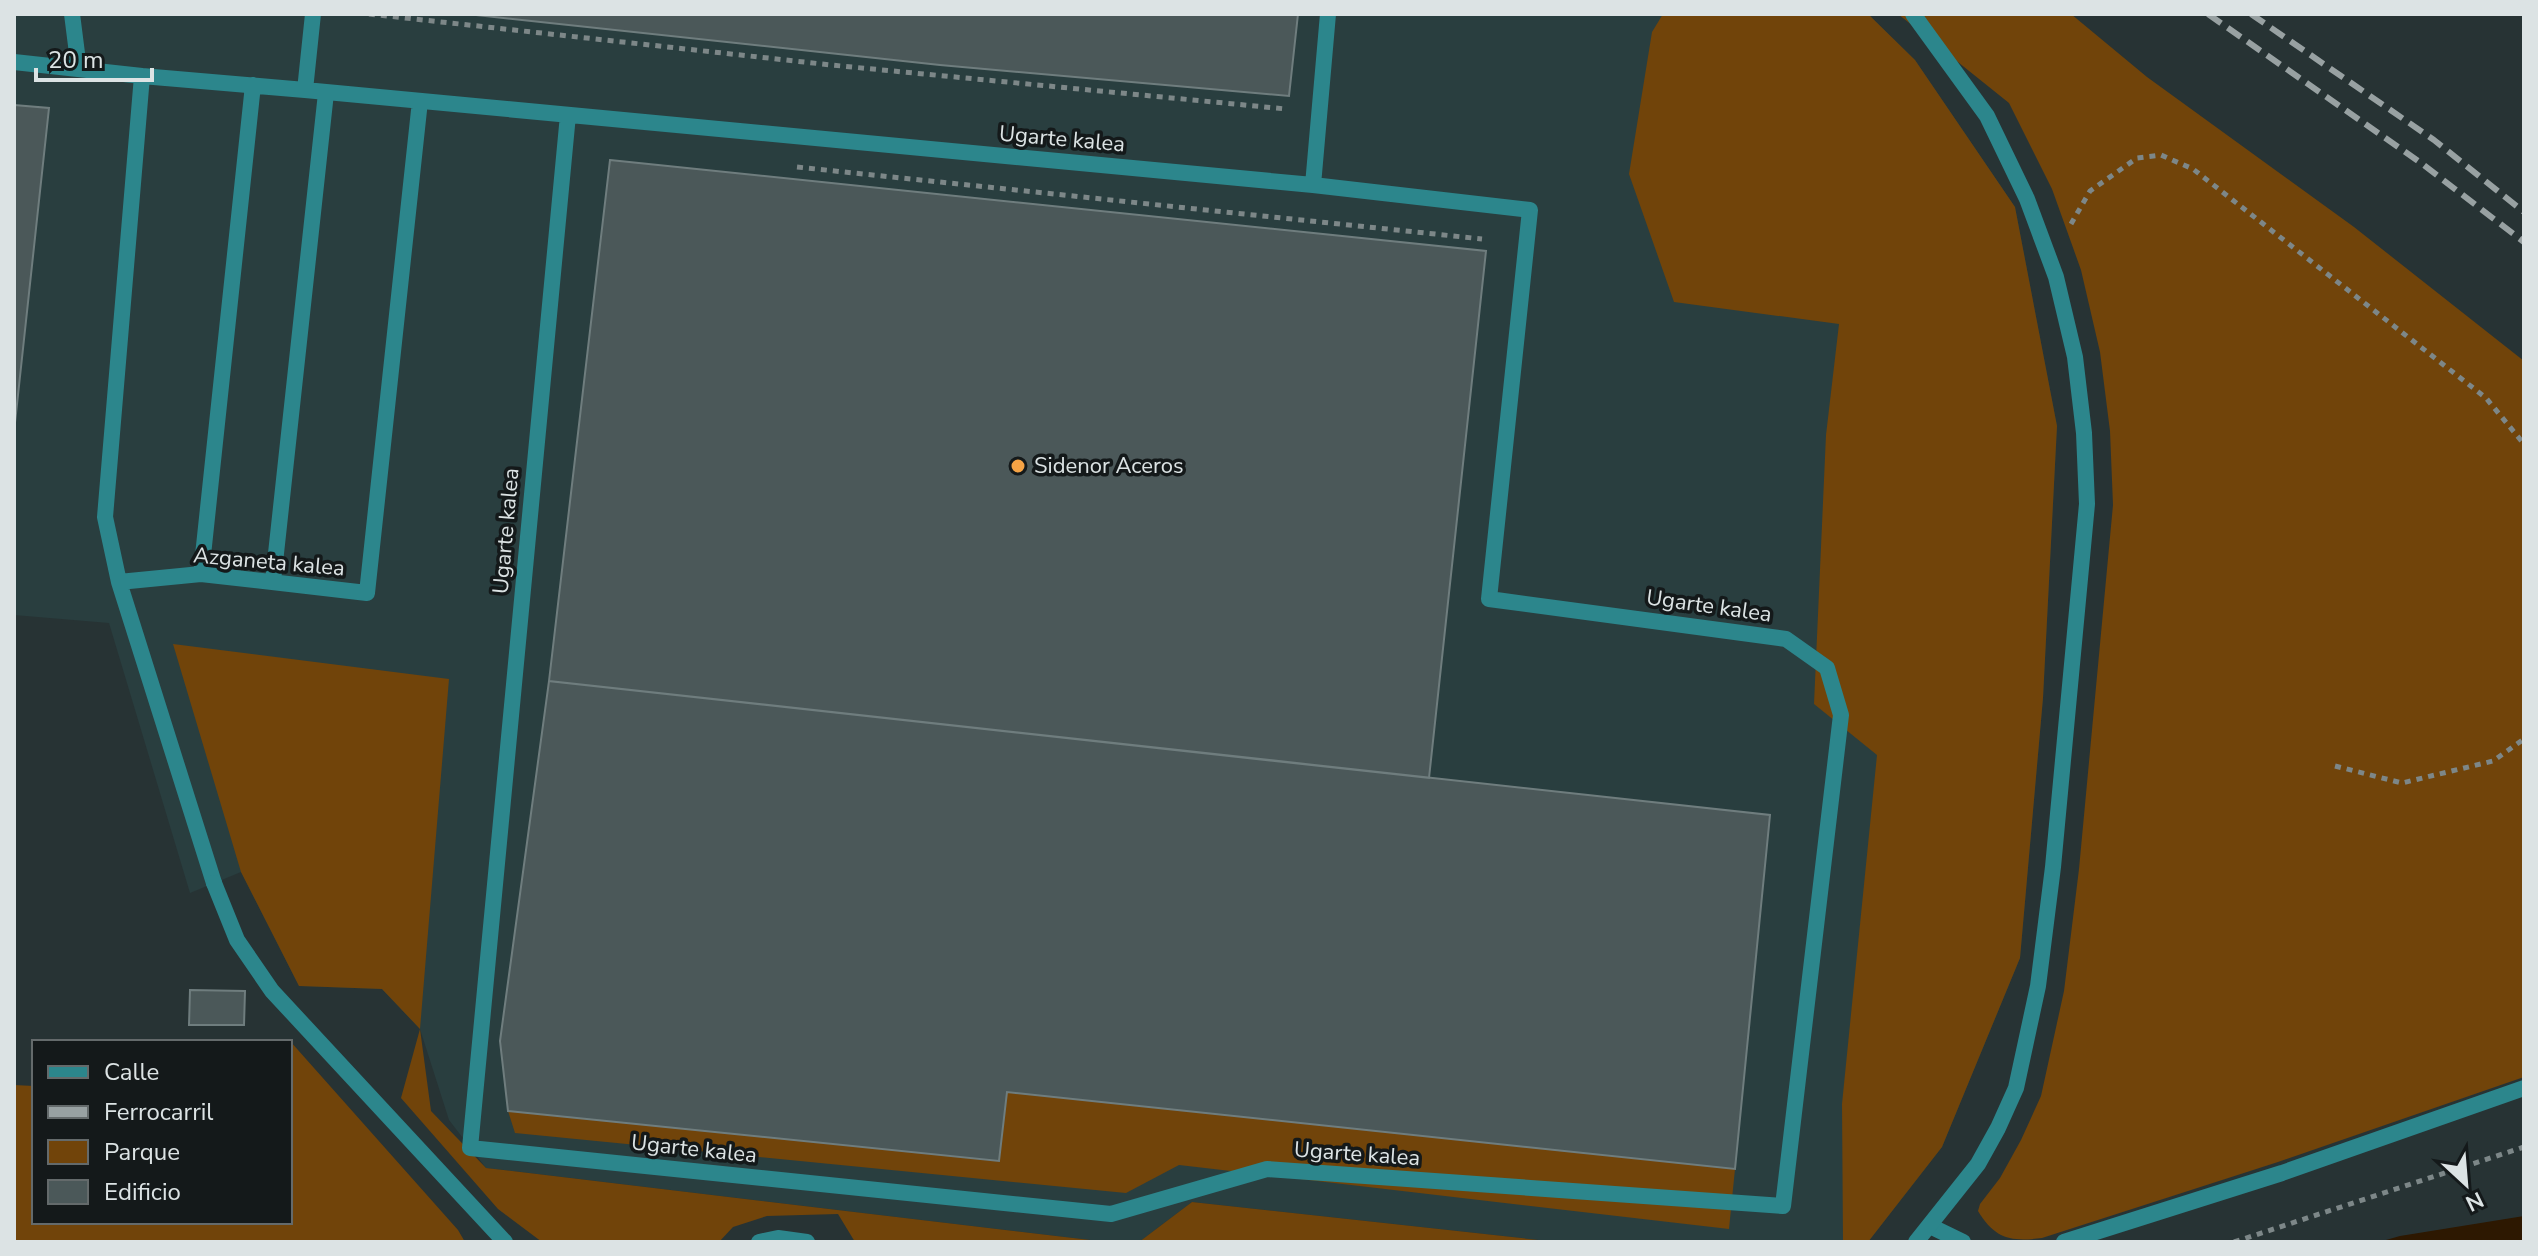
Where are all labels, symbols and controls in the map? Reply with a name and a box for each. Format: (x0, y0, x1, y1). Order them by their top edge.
scale bar (36, 32, 152, 82)
text: 20 m (48, 44, 104, 76)
street label: Ugarte kalea (998, 119, 1126, 159)
place label: Sidenor Aceros (1034, 451, 1184, 481)
marker: Sidenor Aceros (1009, 457, 1027, 475)
street label: Ugarte kalea (486, 467, 526, 595)
street label: Azganeta kalea (192, 540, 346, 584)
street label: Ugarte kalea (1644, 582, 1774, 630)
legend (32, 1040, 292, 1224)
text: Calle (104, 1056, 159, 1088)
text: Ferrocarril (104, 1096, 213, 1128)
street label: Ugarte kalea (630, 1127, 758, 1171)
street label: Ugarte kalea (1293, 1135, 1421, 1173)
text: Parque (104, 1136, 180, 1168)
north arrow (2426, 1144, 2506, 1224)
text: Edificio (104, 1176, 181, 1208)
text: N (2460, 1184, 2488, 1218)

